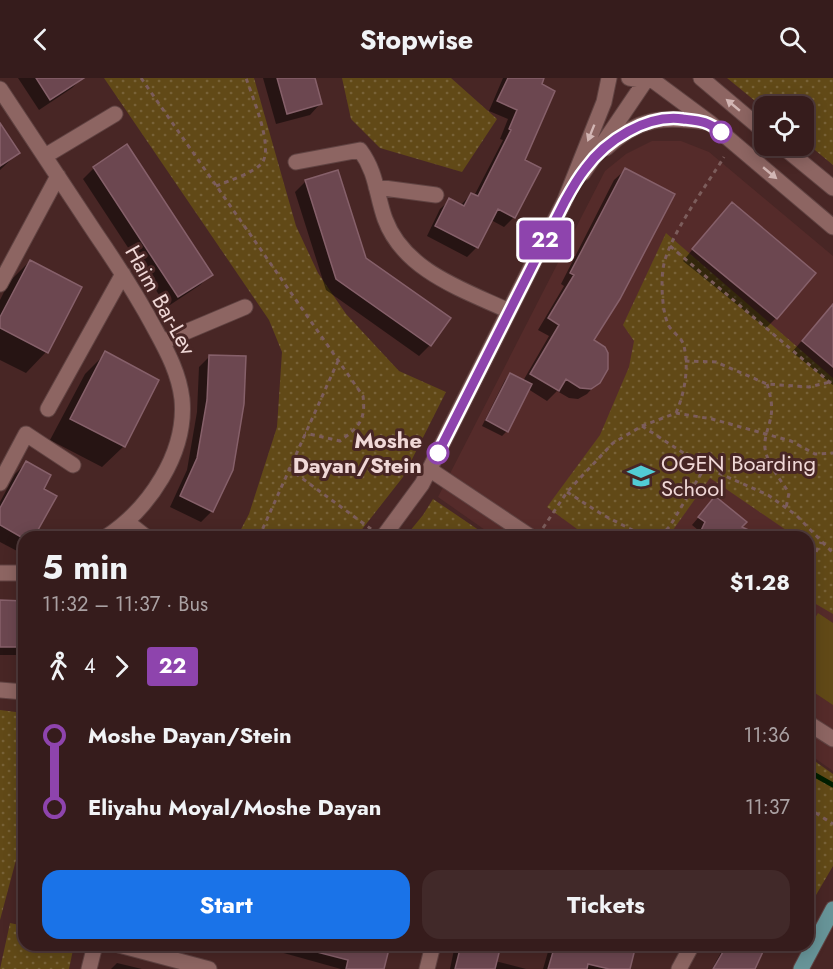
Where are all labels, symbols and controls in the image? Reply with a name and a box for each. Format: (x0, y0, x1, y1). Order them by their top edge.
text: Stopwise (360, 20, 473, 59)
icon: back (24, 23, 57, 56)
icon: search (776, 23, 809, 56)
map controls (754, 96, 814, 156)
button: locate (754, 96, 814, 156)
one-way arrow (726, 99, 741, 112)
unlabelled marker (710, 121, 732, 143)
one-way arrow (586, 125, 596, 143)
one-way arrow (762, 166, 777, 179)
line badge: 22 (518, 220, 572, 260)
text: 22 (531, 225, 559, 255)
street label: Haim Bar-Lev (118, 239, 205, 361)
place label: Moshe Dayan/Stein (293, 424, 422, 481)
marker: Moshe Dayan/Stein (427, 442, 449, 464)
place label: OGEN Boarding School (661, 447, 816, 504)
school or university icon: OGEN Boarding School (626, 461, 656, 491)
text: 5 min (42, 544, 128, 591)
text: $1.28 (730, 566, 790, 598)
text: 11:32 – 11:37 · Bus (42, 590, 208, 619)
icon: walk (42, 650, 75, 683)
icon: forward (105, 650, 138, 683)
text: 22 (159, 651, 186, 681)
text: 4 (84, 652, 96, 681)
text: Moshe Dayan/Stein (88, 719, 292, 751)
text: 11:36 (744, 721, 790, 750)
text: Eliyahu Moyal/Moshe Dayan (88, 791, 381, 823)
text: 11:37 (745, 793, 790, 822)
button: Start (42, 870, 410, 939)
button: Tickets (422, 870, 790, 939)

